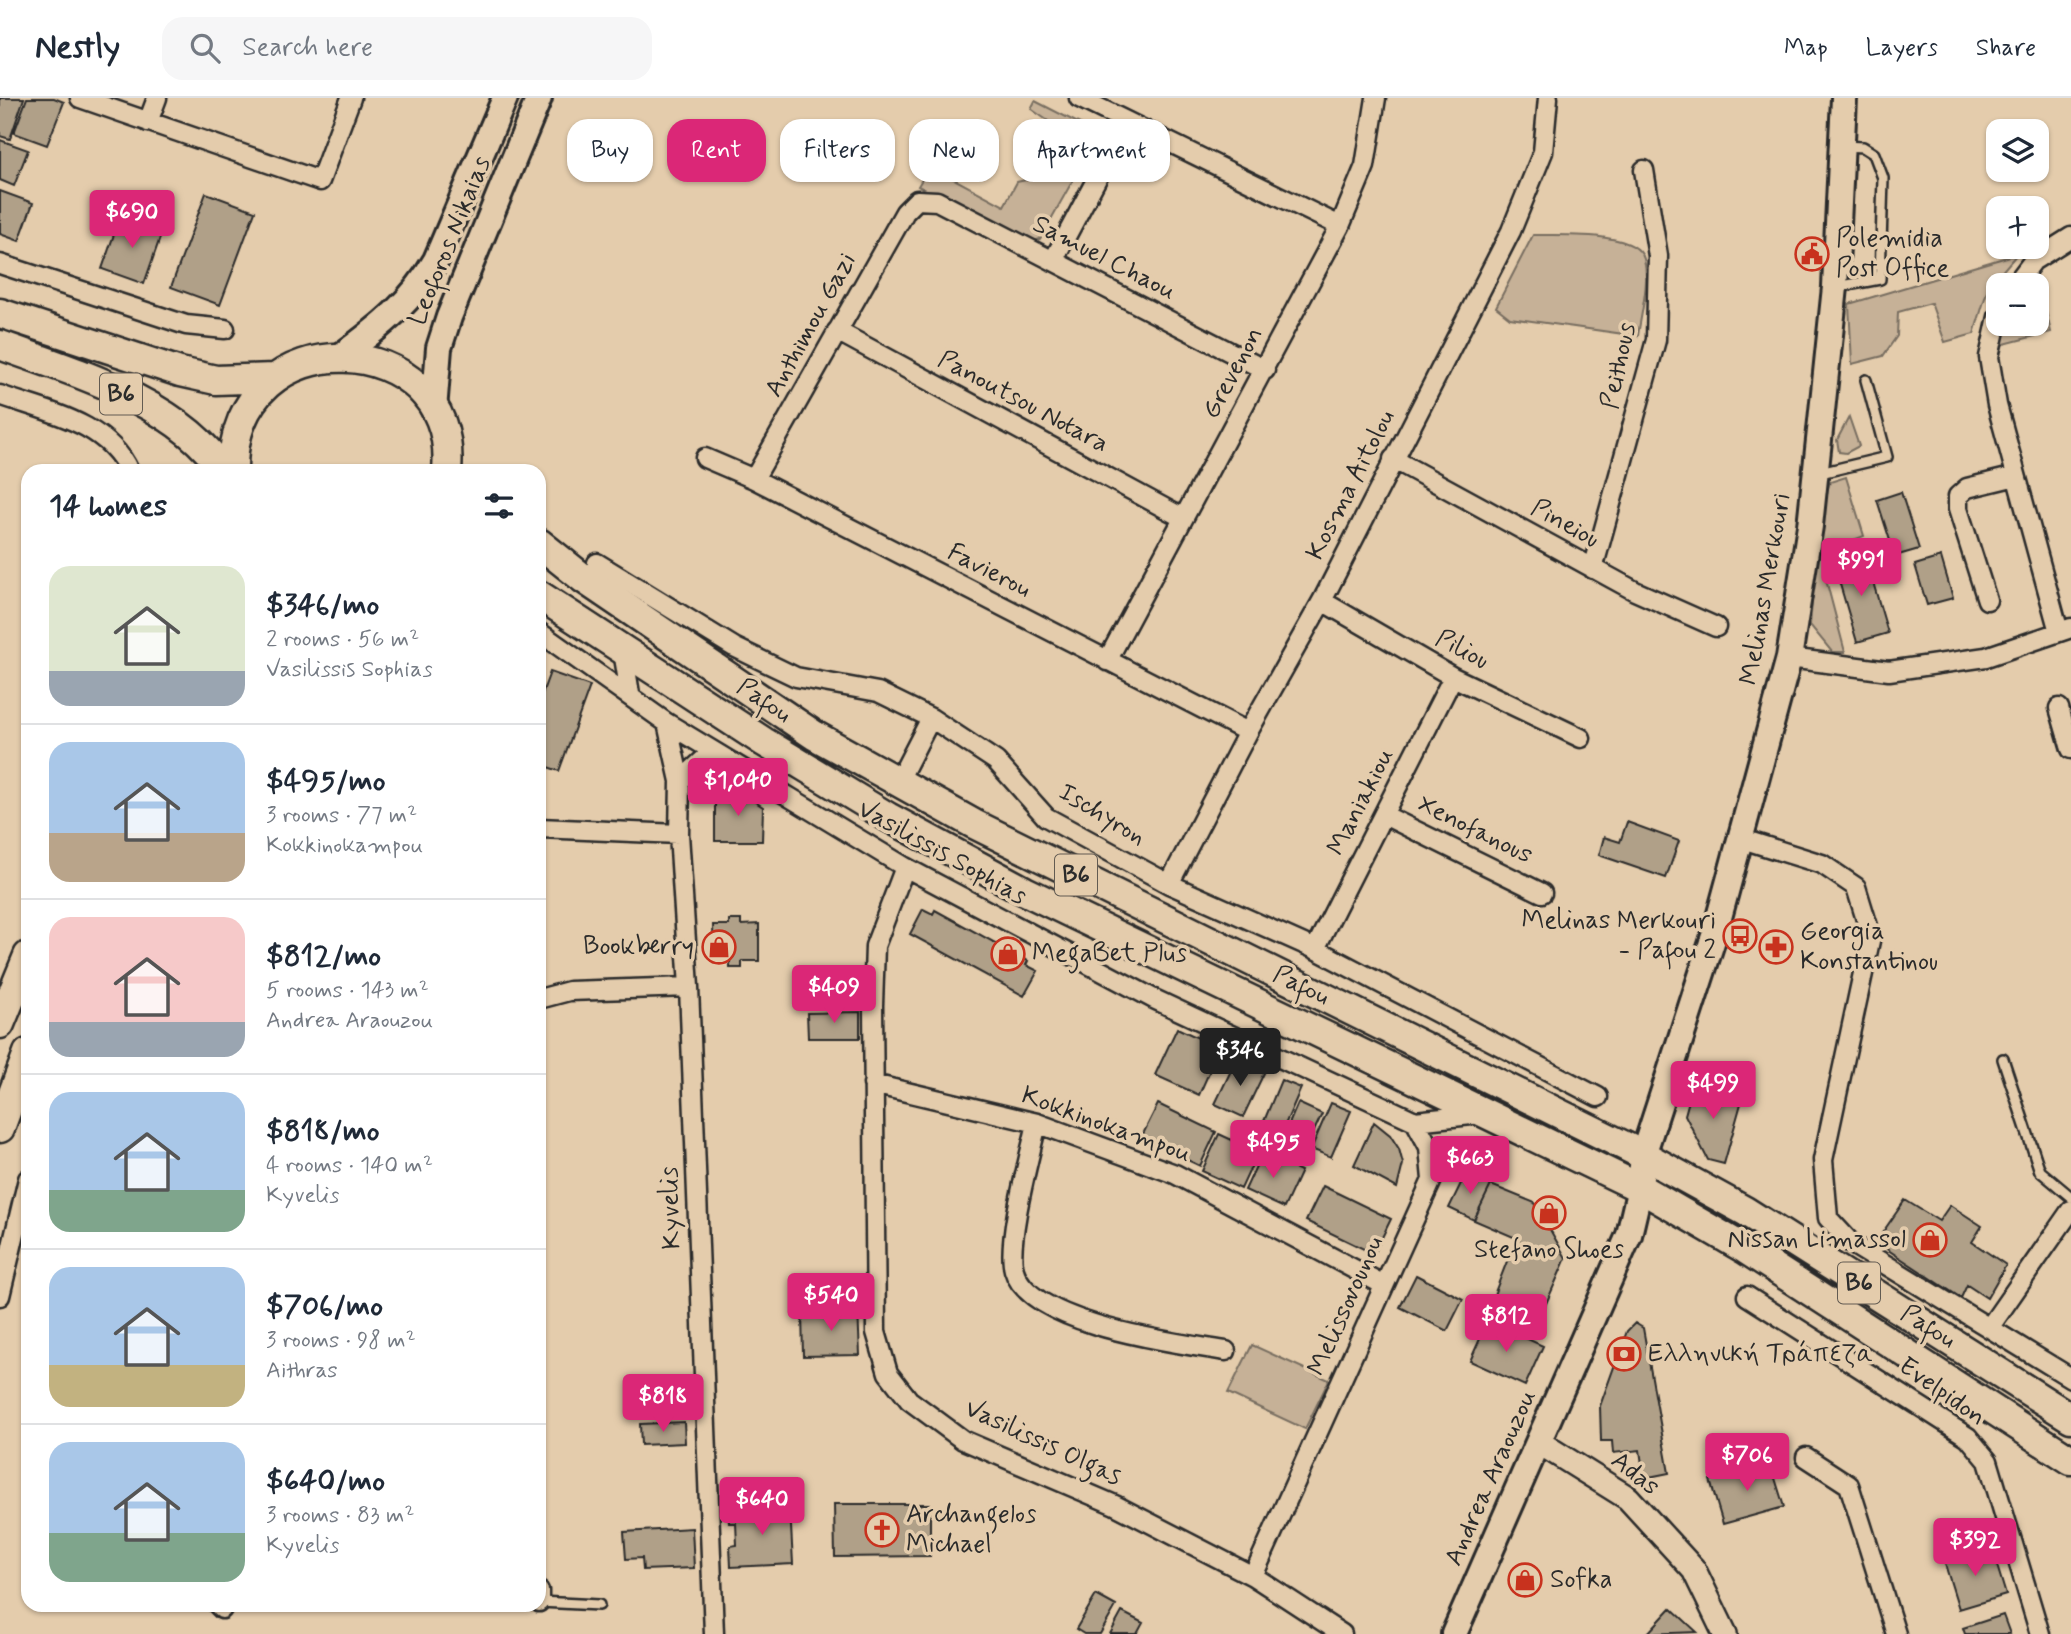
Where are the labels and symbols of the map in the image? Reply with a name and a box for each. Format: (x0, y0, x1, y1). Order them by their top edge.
street label: Leoforos Nikaias (401, 151, 501, 331)
pin: $690 (91, 190, 173, 250)
street label: Samuel Chaou (1027, 207, 1181, 309)
place label: Polemidia Post Office (1836, 222, 1950, 286)
public building icon: Polemidia Post Office (1793, 235, 1831, 273)
street label: Anthimou Gazi (757, 247, 865, 403)
street label: Peithous (1593, 320, 1645, 412)
street label: Grevenon (1195, 321, 1271, 425)
street label: Panoutsou Notara (932, 343, 1114, 461)
road number: B6 (100, 374, 142, 414)
street label: Kosma Aitolou (1299, 404, 1403, 566)
street label: Melinas Merkouri (1732, 490, 1800, 688)
street label: Pineiou (1525, 491, 1605, 557)
street label: Favierou (941, 536, 1037, 606)
pin: $991 (1820, 538, 1902, 598)
street label: Piliou (1429, 622, 1495, 678)
street label: Pafou (729, 670, 798, 733)
street label: Maniakiou (1319, 743, 1403, 861)
pin: $1,040 (681, 758, 795, 818)
street label: Ischyron (1052, 776, 1152, 854)
street label: Xenofanous (1412, 788, 1538, 872)
street label: Vasilissis Sophias (851, 792, 1033, 914)
road number: B6 (1055, 854, 1097, 896)
place label: Melinas Merkouri - Pafou 2 (1521, 904, 1716, 970)
place label: Georgia Konstantinou (1800, 915, 1938, 979)
bus stop icon: Melinas Merkouri - Pafou 2 (1721, 917, 1759, 955)
shop icon: Bookberry (700, 928, 738, 966)
pharmacy icon: Georgia Konstantinou (1757, 928, 1795, 966)
place label: Bookberry (583, 930, 694, 964)
shop icon: MegaBet Plus (989, 935, 1027, 973)
place label: MegaBet Plus (1032, 937, 1187, 974)
street label: Pafou (1266, 958, 1335, 1016)
pin: $409 (793, 965, 875, 1025)
pin: $346 (1199, 1028, 1281, 1088)
pin: $499 (1672, 1062, 1754, 1121)
street label: Kokkinokampou (1017, 1079, 1195, 1171)
pin: $495 (1232, 1121, 1314, 1180)
pin: $663 (1429, 1136, 1511, 1196)
street label: Kyvelis (653, 1166, 689, 1250)
shop icon: Stefano Shoes (1530, 1194, 1568, 1232)
shop icon: Nissan Limassol (1911, 1221, 1949, 1259)
place label: Nissan Limassol (1728, 1223, 1906, 1257)
street label: Melissovounou (1300, 1231, 1392, 1381)
place label: Stefano Shoes (1474, 1233, 1624, 1267)
road number: B6 (1838, 1262, 1880, 1303)
pin: $540 (790, 1274, 872, 1333)
pin: $812 (1465, 1294, 1547, 1354)
street label: Pafou (1893, 1297, 1962, 1359)
bank icon: Ελληνική Τράπεζα (1605, 1335, 1643, 1373)
place label: Ελληνική Τράπεζα (1648, 1337, 1873, 1371)
street label: Evelpidon (1892, 1350, 1992, 1434)
pin: $818 (622, 1374, 704, 1434)
street label: Andrea Araouzou (1437, 1385, 1545, 1571)
street label: Vasilissis Olgas (958, 1392, 1127, 1497)
pin: $706 (1706, 1434, 1788, 1493)
street label: Adas (1604, 1444, 1666, 1504)
pin: $640 (721, 1478, 803, 1537)
place label: Archangelos Michael (906, 1498, 1037, 1562)
church icon: Archangelos Michael (863, 1511, 901, 1549)
pin: $392 (1934, 1518, 2016, 1578)
shop icon: Sofka (1506, 1561, 1544, 1599)
place label: Sofka (1550, 1563, 1613, 1597)

